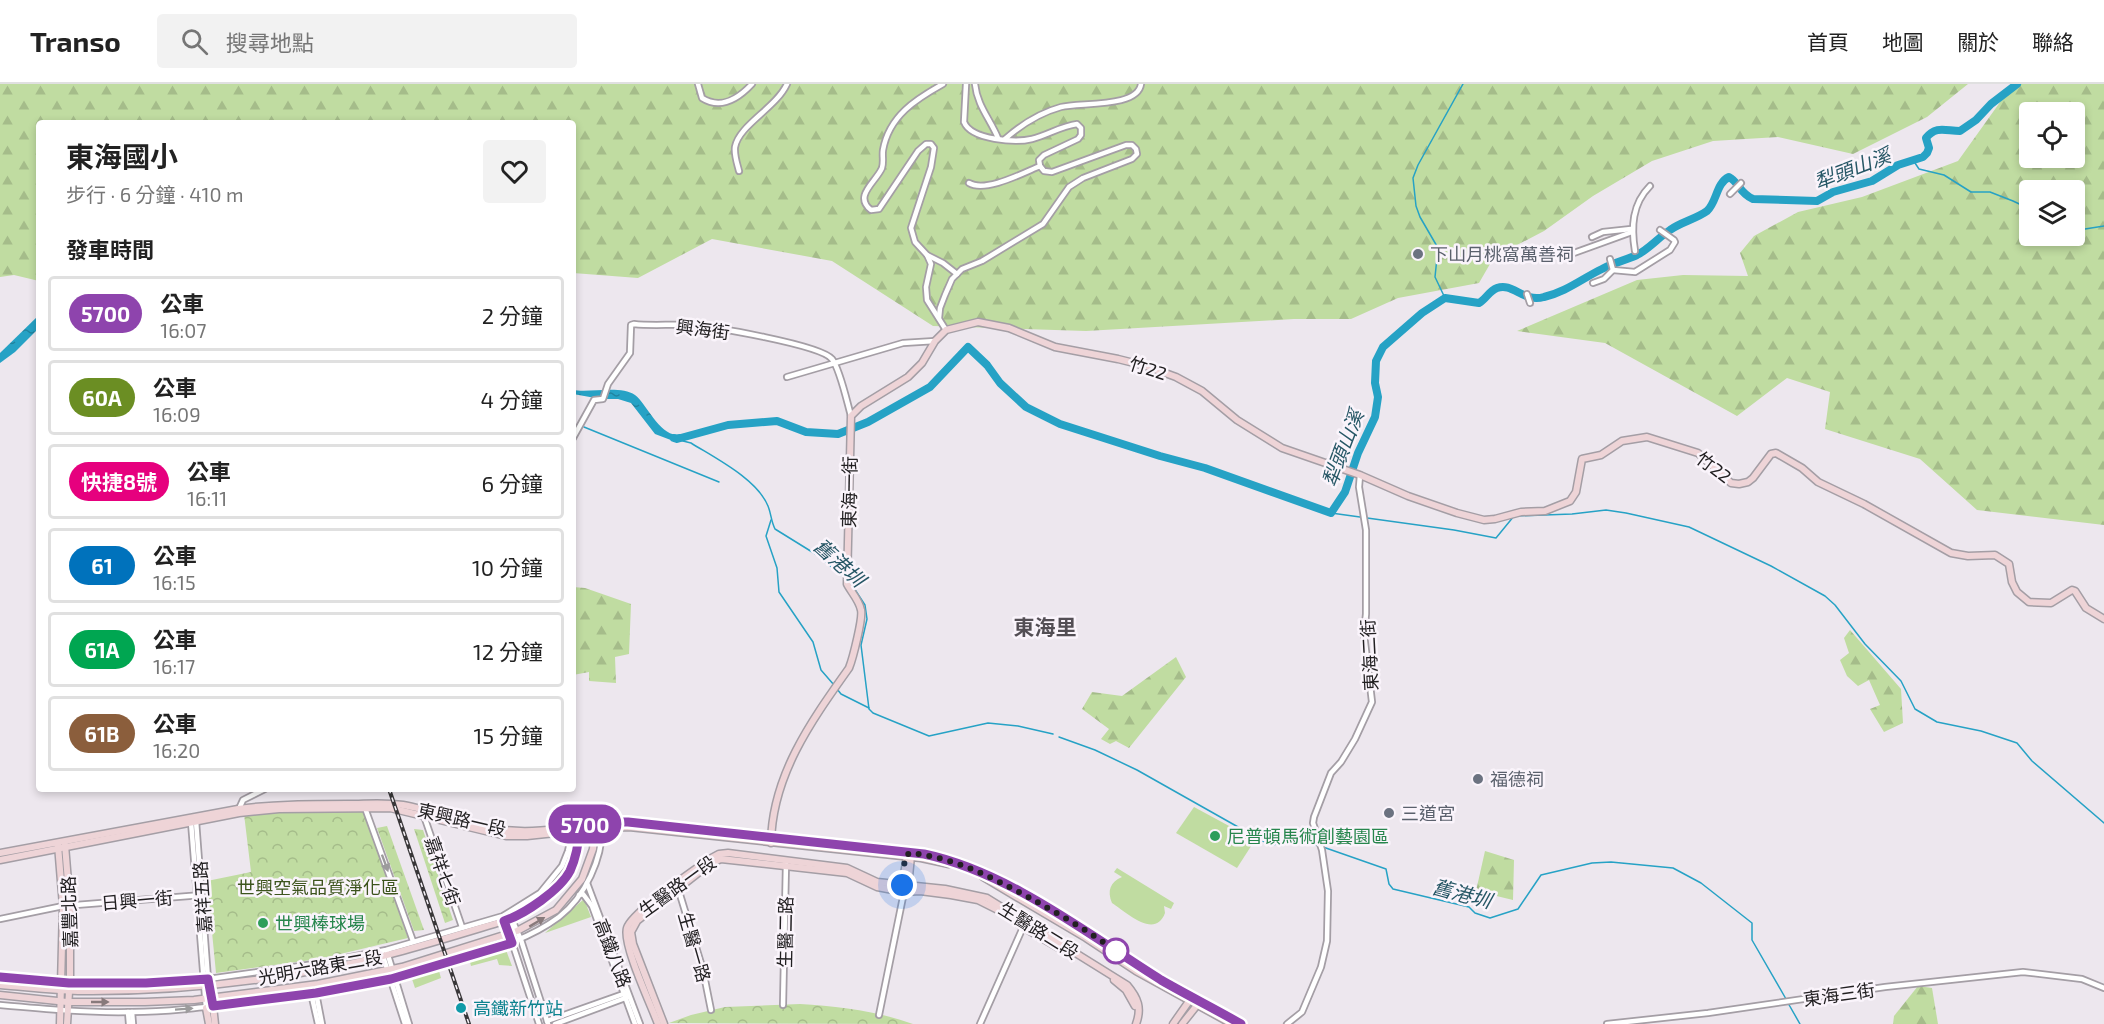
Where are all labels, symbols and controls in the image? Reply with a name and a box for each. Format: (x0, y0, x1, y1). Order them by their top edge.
search box (157, 14, 577, 68)
text: Transo (30, 24, 121, 58)
icon: search (178, 25, 211, 58)
text: 搜尋地點 (226, 29, 314, 55)
text: 首頁 (1807, 29, 1849, 54)
text: 地圖 (1882, 29, 1924, 54)
text: 關於 (1957, 29, 1999, 54)
text: 聯絡 (2032, 29, 2074, 54)
map controls (2019, 102, 2085, 246)
button: locate (2019, 102, 2085, 168)
text: 東海國小 (66, 139, 178, 173)
button: heart (483, 140, 546, 203)
water label: 犁頭山溪 (1810, 141, 1896, 194)
button: layers (2019, 180, 2085, 246)
text: 步行 · 6 分鐘 · 410 m (66, 182, 243, 206)
text: 發車時間 (66, 236, 154, 262)
place label: 下山月桃窩萬善祠 (1430, 243, 1574, 265)
marker: 下山月桃窩萬善祠 (1411, 247, 1425, 261)
text: 公車 (160, 290, 204, 316)
text: 5700 (81, 301, 130, 326)
text: 2 分鐘 (482, 302, 543, 328)
street label: 興海街 (675, 315, 731, 343)
text: 16:07 (160, 318, 207, 342)
street label: 竹22 (1126, 352, 1170, 384)
text: 公車 (153, 374, 197, 400)
text: 60A (82, 385, 122, 410)
text: 4 分鐘 (481, 386, 543, 412)
text: 16:09 (153, 402, 201, 426)
water label: 犁頭山溪 (1316, 404, 1369, 490)
street label: 竹22 (1692, 447, 1736, 487)
street label: 東海一街 (837, 456, 861, 528)
text: 公車 (187, 458, 231, 484)
text: 快捷8號 (81, 469, 157, 494)
text: 6 分鐘 (482, 470, 543, 496)
text: 16:11 (187, 486, 227, 510)
water label: 舊港圳 (810, 533, 873, 593)
text: 公車 (153, 542, 197, 568)
text: 61 (91, 553, 113, 578)
text: 10 分鐘 (472, 554, 543, 580)
text: 16:15 (153, 570, 196, 594)
district label: 東海里 (1014, 614, 1077, 639)
street label: 東海二街 (1356, 618, 1382, 692)
text: 公車 (153, 626, 197, 652)
text: 61A (84, 637, 120, 662)
text: 12 分鐘 (473, 638, 543, 664)
text: 16:17 (153, 654, 195, 678)
text: 公車 (153, 710, 197, 736)
text: 61B (85, 721, 119, 746)
text: 15 分鐘 (474, 722, 543, 748)
text: 16:20 (153, 738, 200, 762)
place label: 福德祠 (1490, 768, 1544, 790)
marker: 福德祠 (1471, 772, 1485, 786)
street label: 東興路一段 (416, 798, 508, 840)
place label: 三道宮 (1401, 802, 1455, 824)
line badge: 5700 (543, 804, 627, 844)
marker: 三道宮 (1382, 806, 1396, 820)
text: 5700 (560, 812, 610, 837)
place label: 尼普頓馬術創藝園區 (1227, 825, 1389, 847)
marker: 尼普頓馬術創藝園區 (1208, 829, 1222, 843)
street label: 嘉祥七街 (421, 833, 465, 909)
street label: 生醫路一段 (634, 851, 720, 921)
one-way arrow (380, 854, 390, 872)
street label: 嘉祥五路 (189, 860, 215, 934)
your location (887, 870, 917, 900)
water label: 舊港圳 (1430, 874, 1497, 913)
street label: 嘉豐北路 (57, 876, 81, 948)
park label: 世興空氣品質淨化區 (237, 876, 399, 898)
street label: 日興一街 (100, 886, 174, 914)
street label: 生醫二路 (773, 896, 797, 968)
street label: 生醫路二段 (995, 897, 1083, 963)
street label: 生醫一路 (675, 909, 715, 985)
place label: 世興棒球場 (275, 912, 365, 934)
street label: 高鐵八路 (590, 915, 636, 991)
marker: 世興棒球場 (256, 916, 270, 930)
one-way arrow (528, 916, 545, 927)
unlabelled marker (1103, 938, 1129, 964)
street label: 光明六路東二段 (256, 945, 384, 989)
street label: 東海三街 (1802, 978, 1876, 1010)
one-way arrow (91, 997, 110, 1007)
place label: 高鐵新竹站 (473, 997, 563, 1019)
marker: 高鐵新竹站 (454, 1001, 468, 1015)
one-way arrow (175, 1004, 194, 1014)

